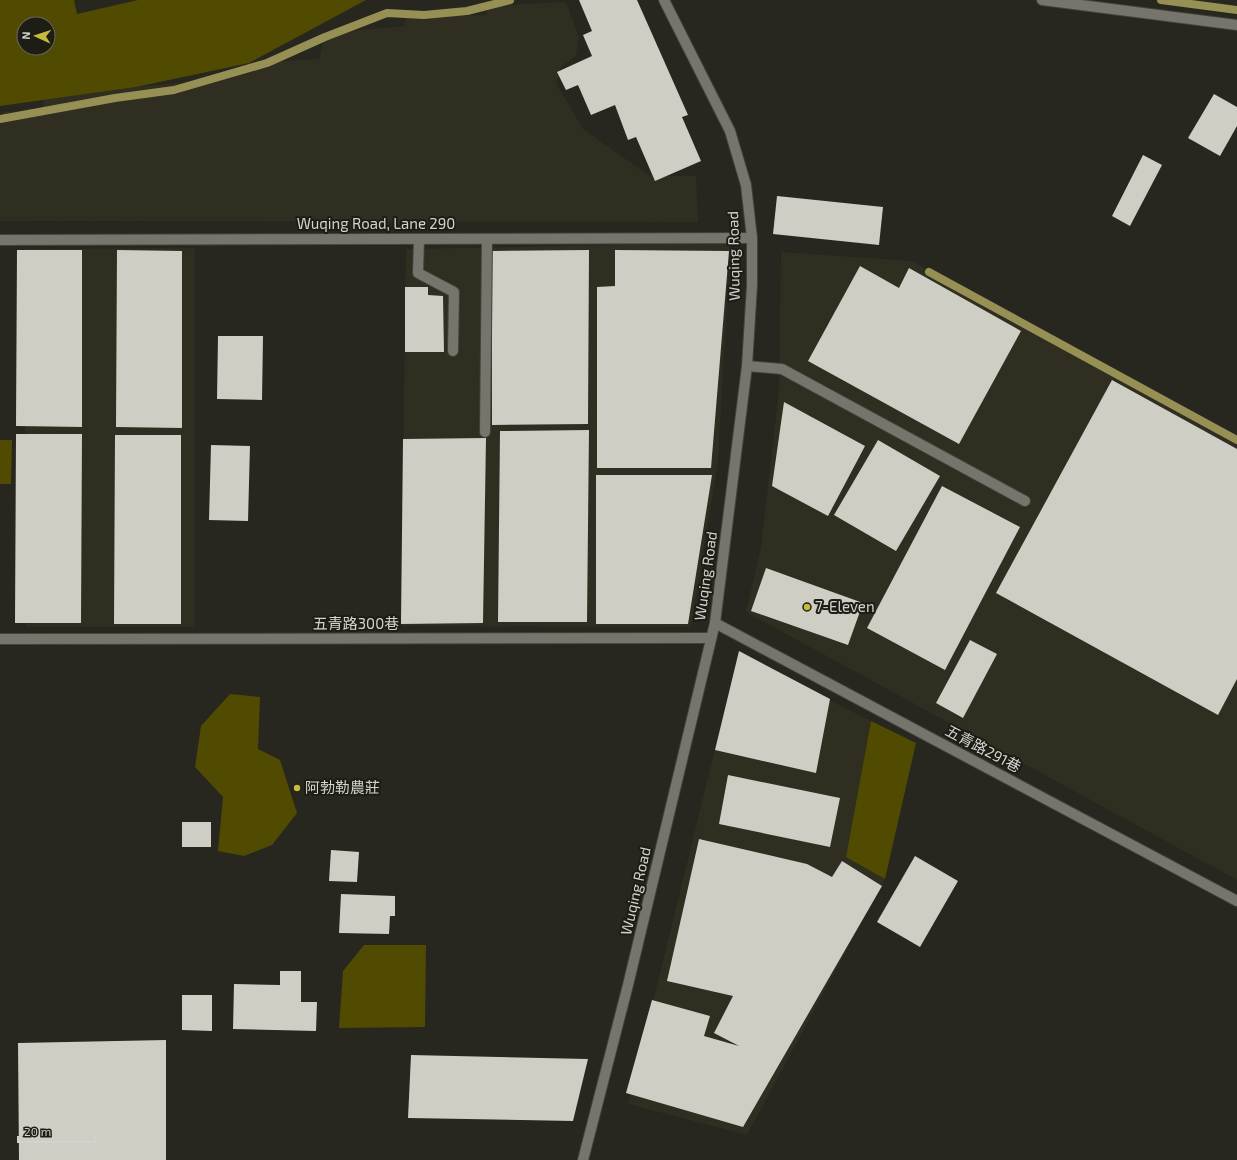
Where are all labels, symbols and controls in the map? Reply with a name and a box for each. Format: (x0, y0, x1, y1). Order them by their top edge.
north arrow (16, 16, 56, 56)
text: N (19, 31, 32, 40)
street label: Wuqing Road (723, 211, 743, 301)
street label: Wuqing Road, Lane 290 (297, 214, 455, 232)
street label: Wuqing Road (690, 530, 720, 622)
place label: 7-Eleven (815, 597, 875, 615)
marker: 7-Eleven (802, 602, 812, 612)
street label: 五青路300巷 (313, 614, 399, 632)
street label: 五青路291巷 (943, 721, 1024, 776)
place label: 阿勃勒農莊 (305, 778, 380, 796)
marker: 阿勃勒農莊 (292, 783, 302, 793)
street label: Wuqing Road (616, 845, 654, 937)
scale bar (18, 1118, 95, 1144)
text: 20 m (24, 1124, 51, 1138)

